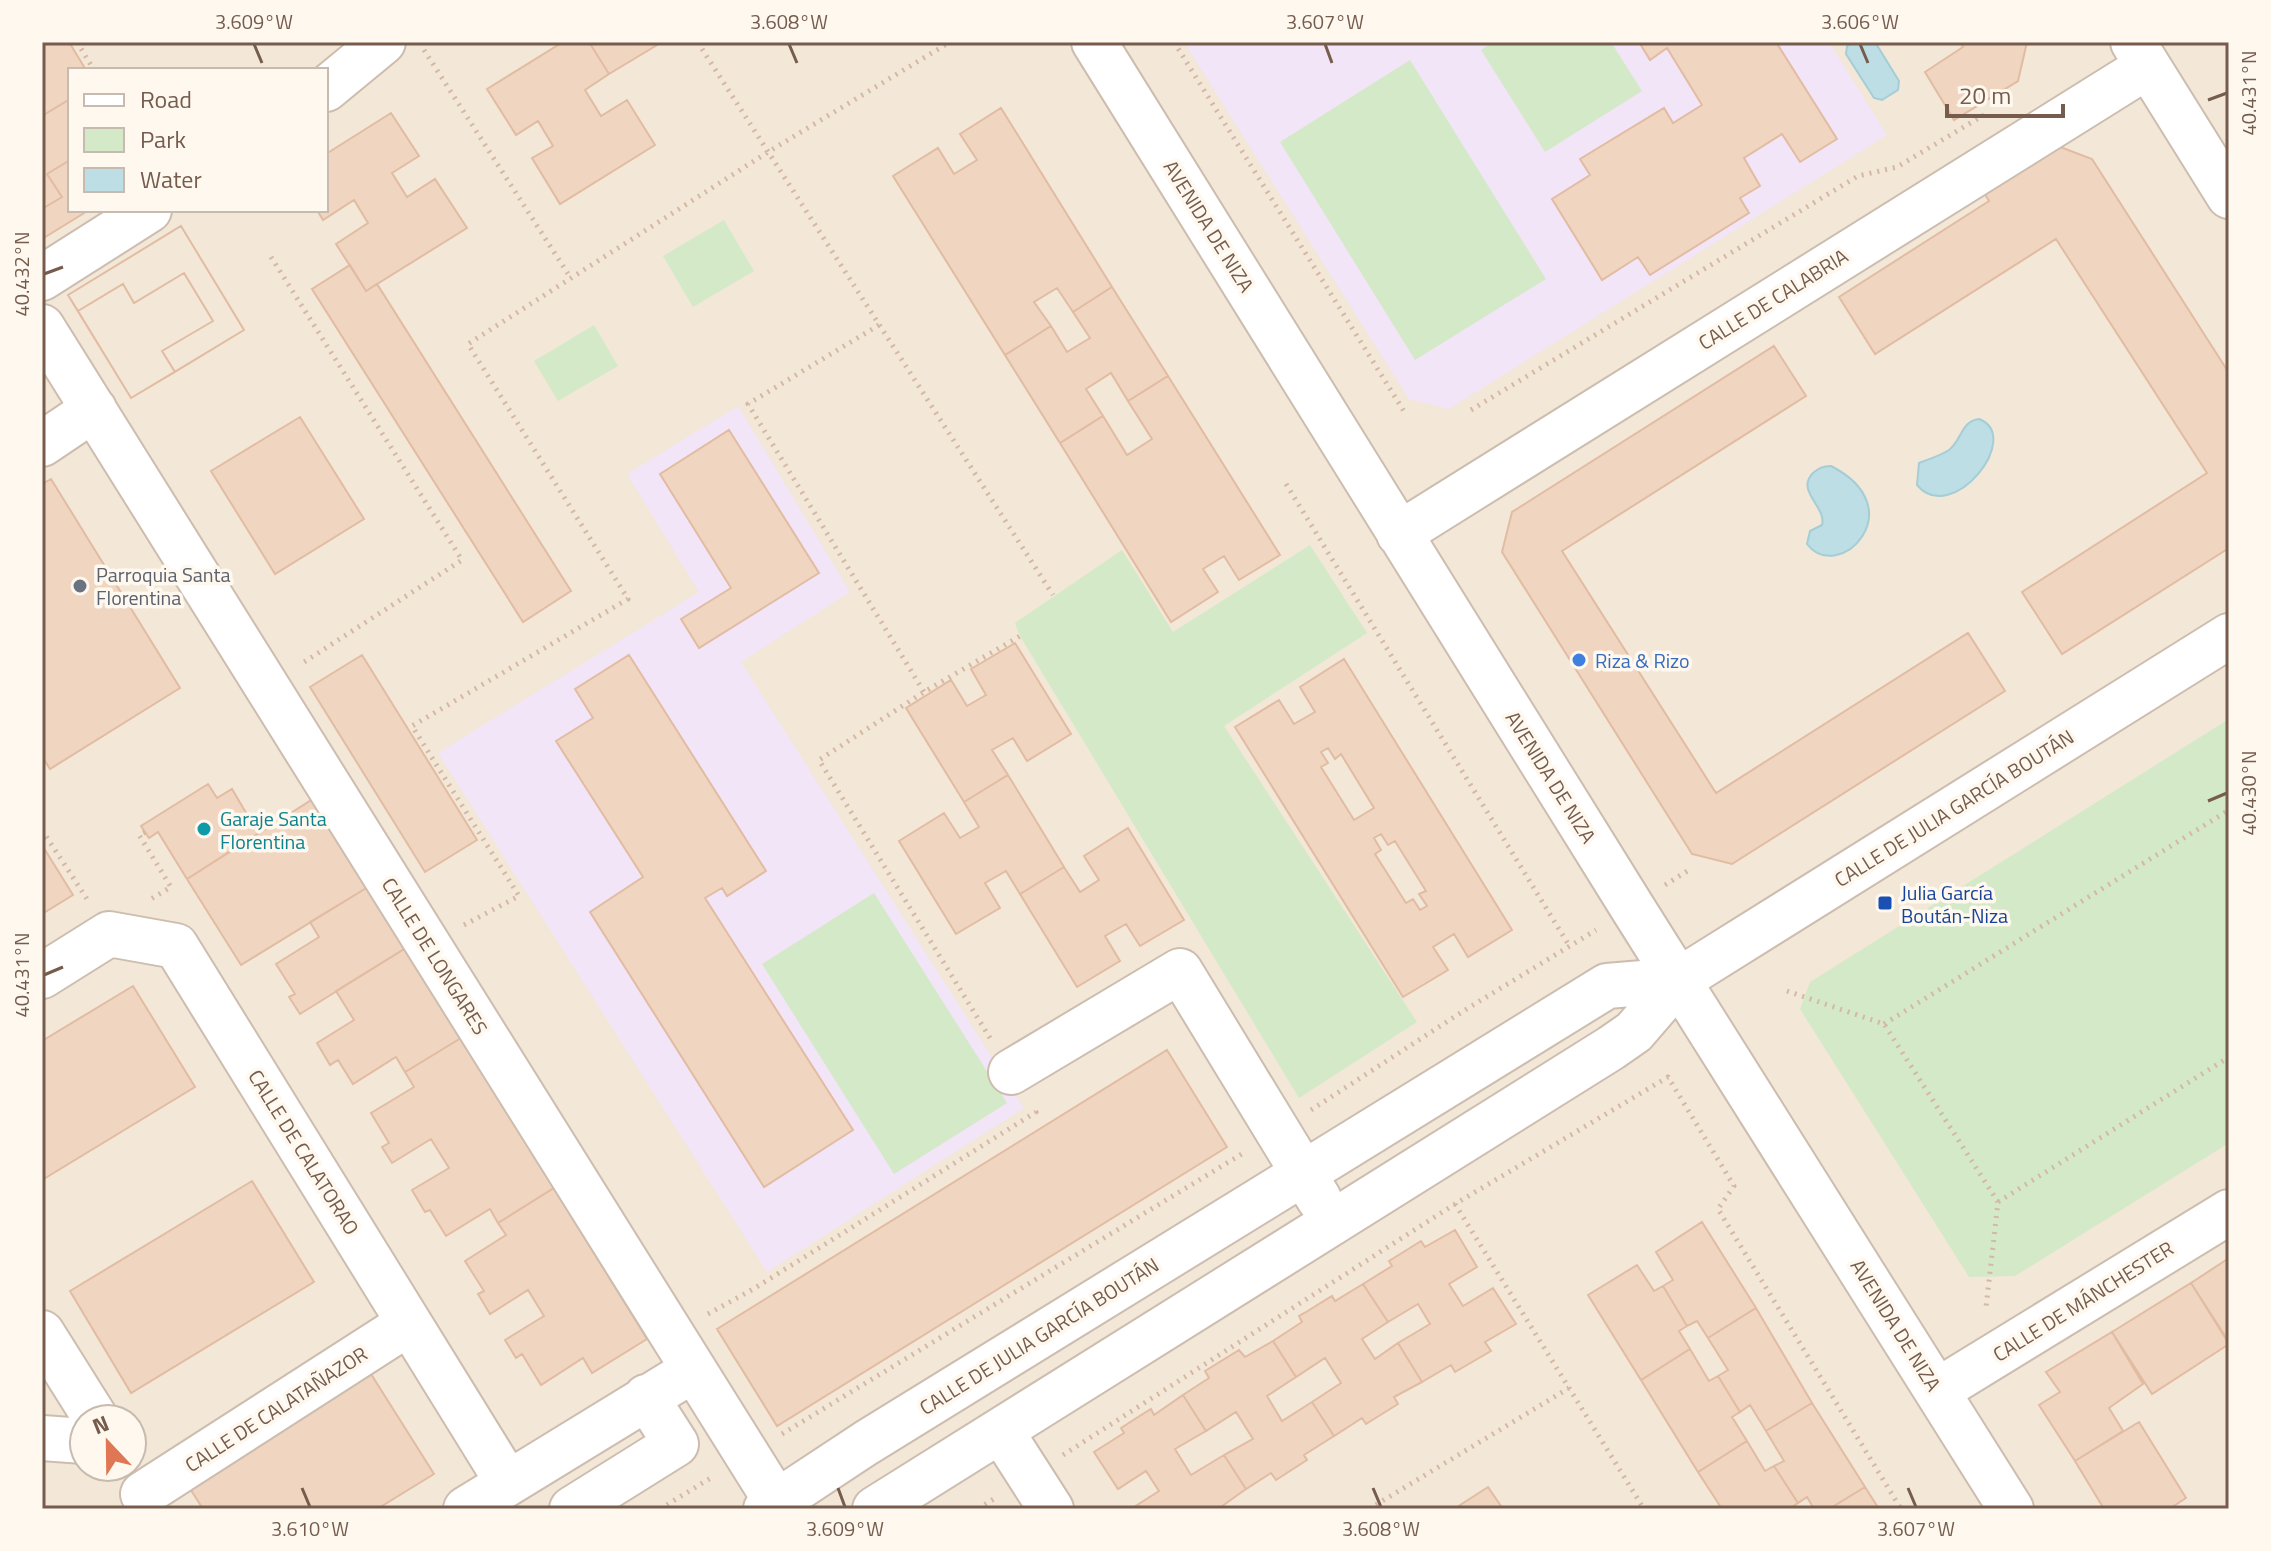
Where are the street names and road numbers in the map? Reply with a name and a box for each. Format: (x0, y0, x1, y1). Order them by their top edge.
street label: AVENIDA DE NIZA (1156, 154, 1262, 298)
street label: CALLE DE CALABRIA (1692, 240, 1854, 358)
street label: AVENIDA DE NIZA (1498, 705, 1604, 849)
street label: CALLE DE JULIA GARCÍA BOUTÁN (1828, 721, 2080, 895)
street label: CALLE DE LONGARES (374, 871, 496, 1041)
street label: CALLE DE CALATORAO (241, 1063, 367, 1241)
street label: CALLE DE MÁNCHESTER (1987, 1233, 2179, 1369)
street label: CALLE DE JULIA GARCÍA BOUTÁN (913, 1249, 1165, 1423)
street label: AVENIDA DE NIZA (1843, 1253, 1949, 1397)
street label: CALLE DE CALATAÑAZOR (179, 1338, 373, 1480)

